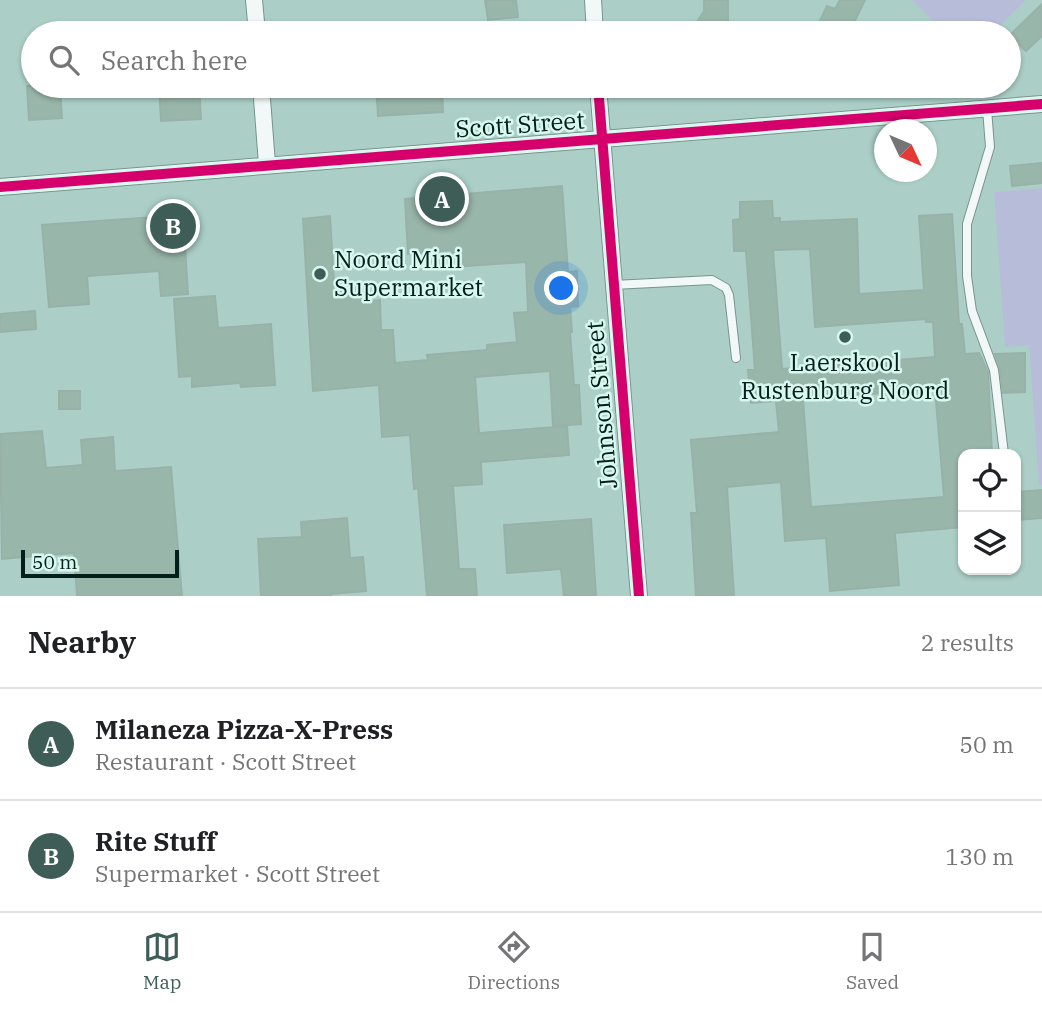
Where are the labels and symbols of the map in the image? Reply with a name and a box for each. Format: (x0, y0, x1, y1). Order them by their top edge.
street label: Scott Street (454, 104, 586, 144)
north arrow (874, 119, 937, 182)
pin: A (419, 173, 465, 225)
pin: B (150, 200, 196, 252)
place label: Noord Mini Supermarket (334, 243, 483, 303)
marker: Noord Mini Supermarket (312, 266, 328, 282)
your location (544, 271, 578, 305)
street label: Johnson Street (578, 320, 624, 490)
marker: Laerskool Rustenburg Noord (837, 329, 853, 345)
place label: Laerskool Rustenburg Noord (741, 346, 949, 406)
scale bar (21, 547, 178, 579)

